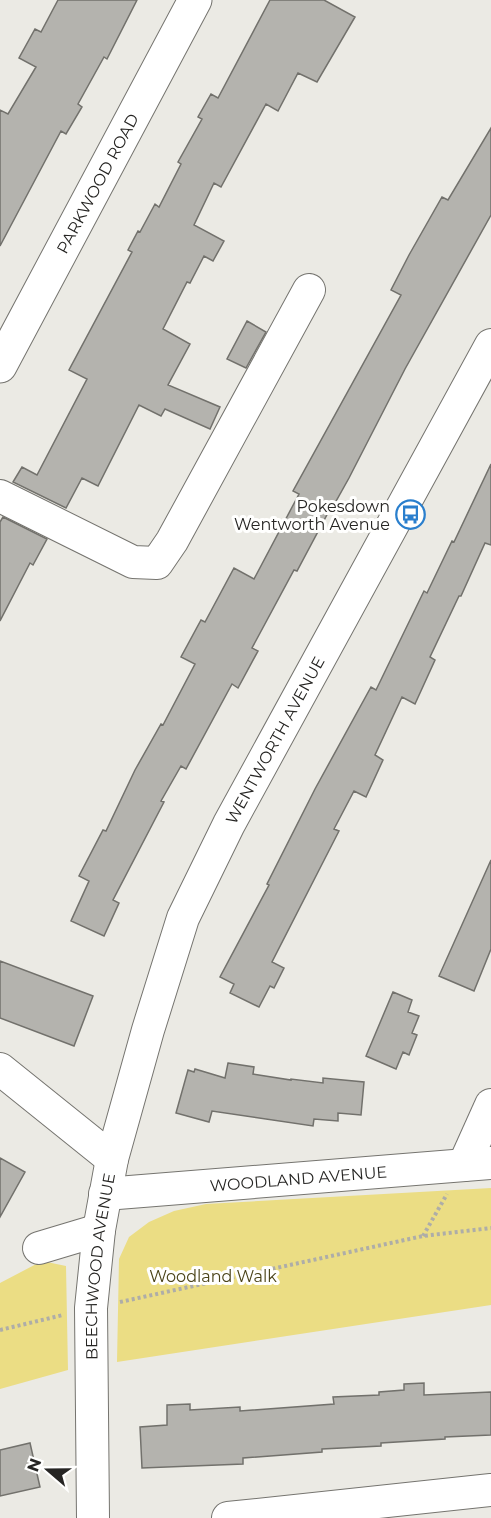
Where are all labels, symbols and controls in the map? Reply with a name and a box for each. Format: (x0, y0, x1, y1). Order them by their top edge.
street label: PARKWOOD ROAD (53, 110, 143, 257)
place label: Pokesdown Wentworth Avenue (234, 497, 390, 534)
bus stop icon: Pokesdown Wentworth Avenue (395, 499, 427, 531)
street label: WENTWORTH AVENUE (222, 653, 329, 828)
street label: WOODLAND AVENUE (209, 1162, 388, 1196)
street label: BEECHWOOD AVENUE (82, 1172, 119, 1360)
park label: Woodland Walk (149, 1267, 277, 1286)
north arrow (18, 1440, 78, 1500)
text: N (23, 1456, 46, 1474)

